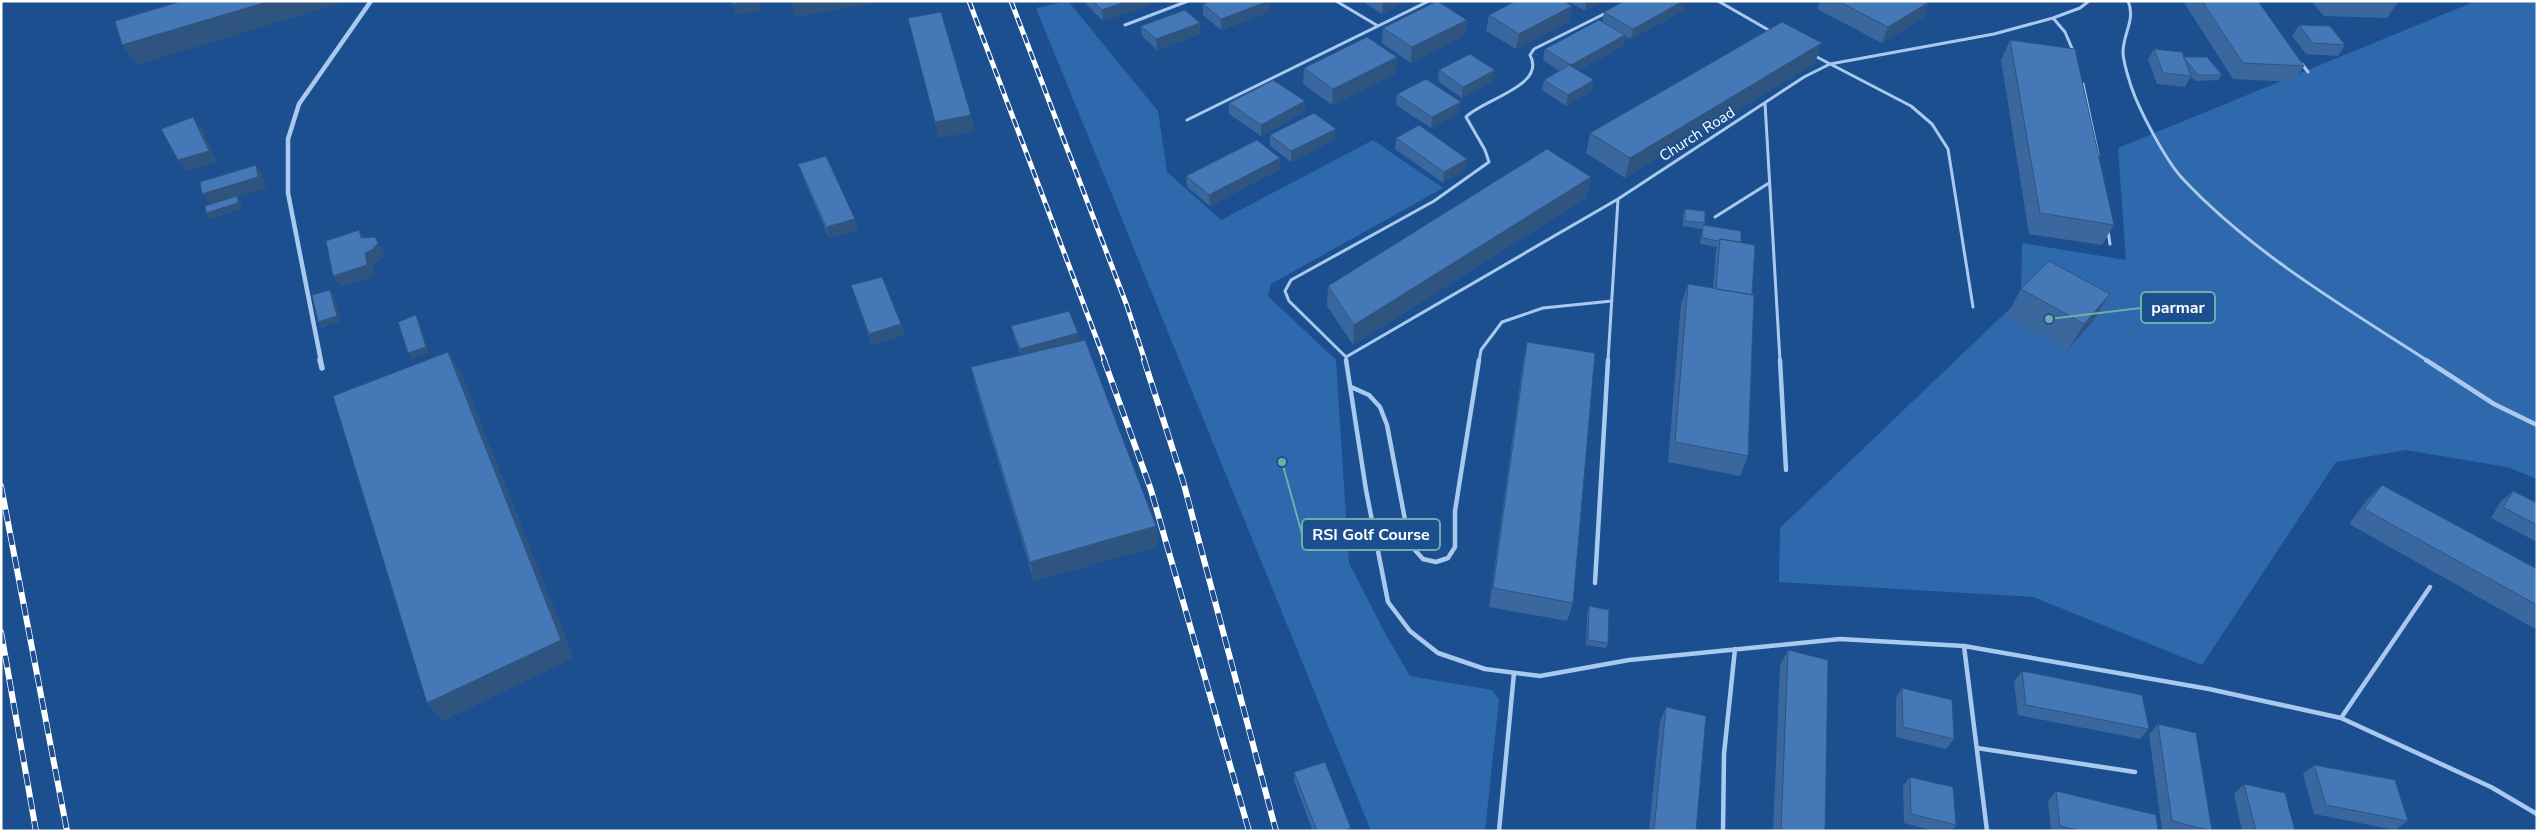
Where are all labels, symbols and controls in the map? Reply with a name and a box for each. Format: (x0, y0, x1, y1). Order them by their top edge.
street label: Church Road (1655, 102, 1739, 166)
callout: parmar (2141, 292, 2215, 323)
text: parmar (2151, 297, 2206, 319)
callout: RSI Golf Course (1302, 519, 1440, 550)
text: RSI Golf Course (1312, 524, 1430, 546)

